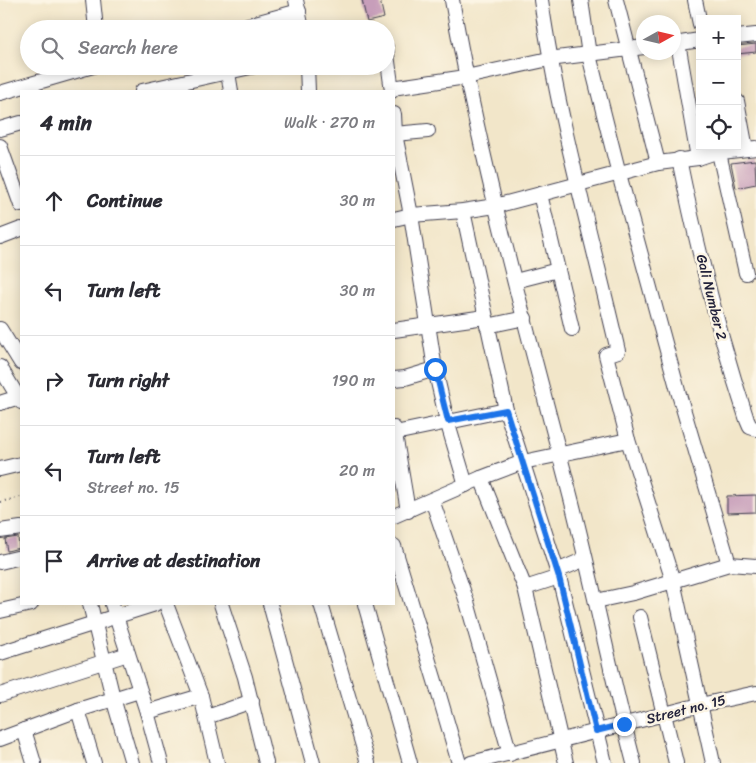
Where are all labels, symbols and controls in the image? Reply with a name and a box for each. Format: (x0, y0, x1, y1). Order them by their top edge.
north arrow (636, 15, 681, 60)
map controls (696, 15, 741, 150)
button: + (696, 15, 741, 60)
search box (20, 20, 395, 75)
text: Search here (78, 31, 178, 64)
icon: search (38, 34, 66, 62)
button: − (696, 60, 741, 105)
text: 4 min (40, 104, 92, 142)
button: locate (696, 105, 741, 150)
text: Walk · 270 m (284, 108, 375, 137)
text: Continue (87, 184, 163, 217)
text: 30 m (340, 186, 375, 215)
icon: ahead (40, 187, 68, 215)
street label: Gali Number 2 (689, 252, 734, 343)
text: Turn left (87, 274, 160, 307)
text: 30 m (340, 276, 375, 305)
icon: left (40, 277, 68, 305)
route start (424, 358, 447, 381)
text: Turn right (87, 364, 169, 397)
text: 190 m (332, 366, 375, 395)
icon: right (40, 367, 68, 395)
text: Turn left (87, 440, 160, 473)
text: 20 m (339, 456, 375, 485)
icon: left (40, 457, 68, 485)
text: Street no. 15 (87, 473, 180, 502)
text: Arrive at destination (87, 544, 260, 577)
icon: arrive (40, 547, 68, 575)
street label: Street no. 15 (644, 687, 729, 731)
route end (613, 713, 636, 736)

